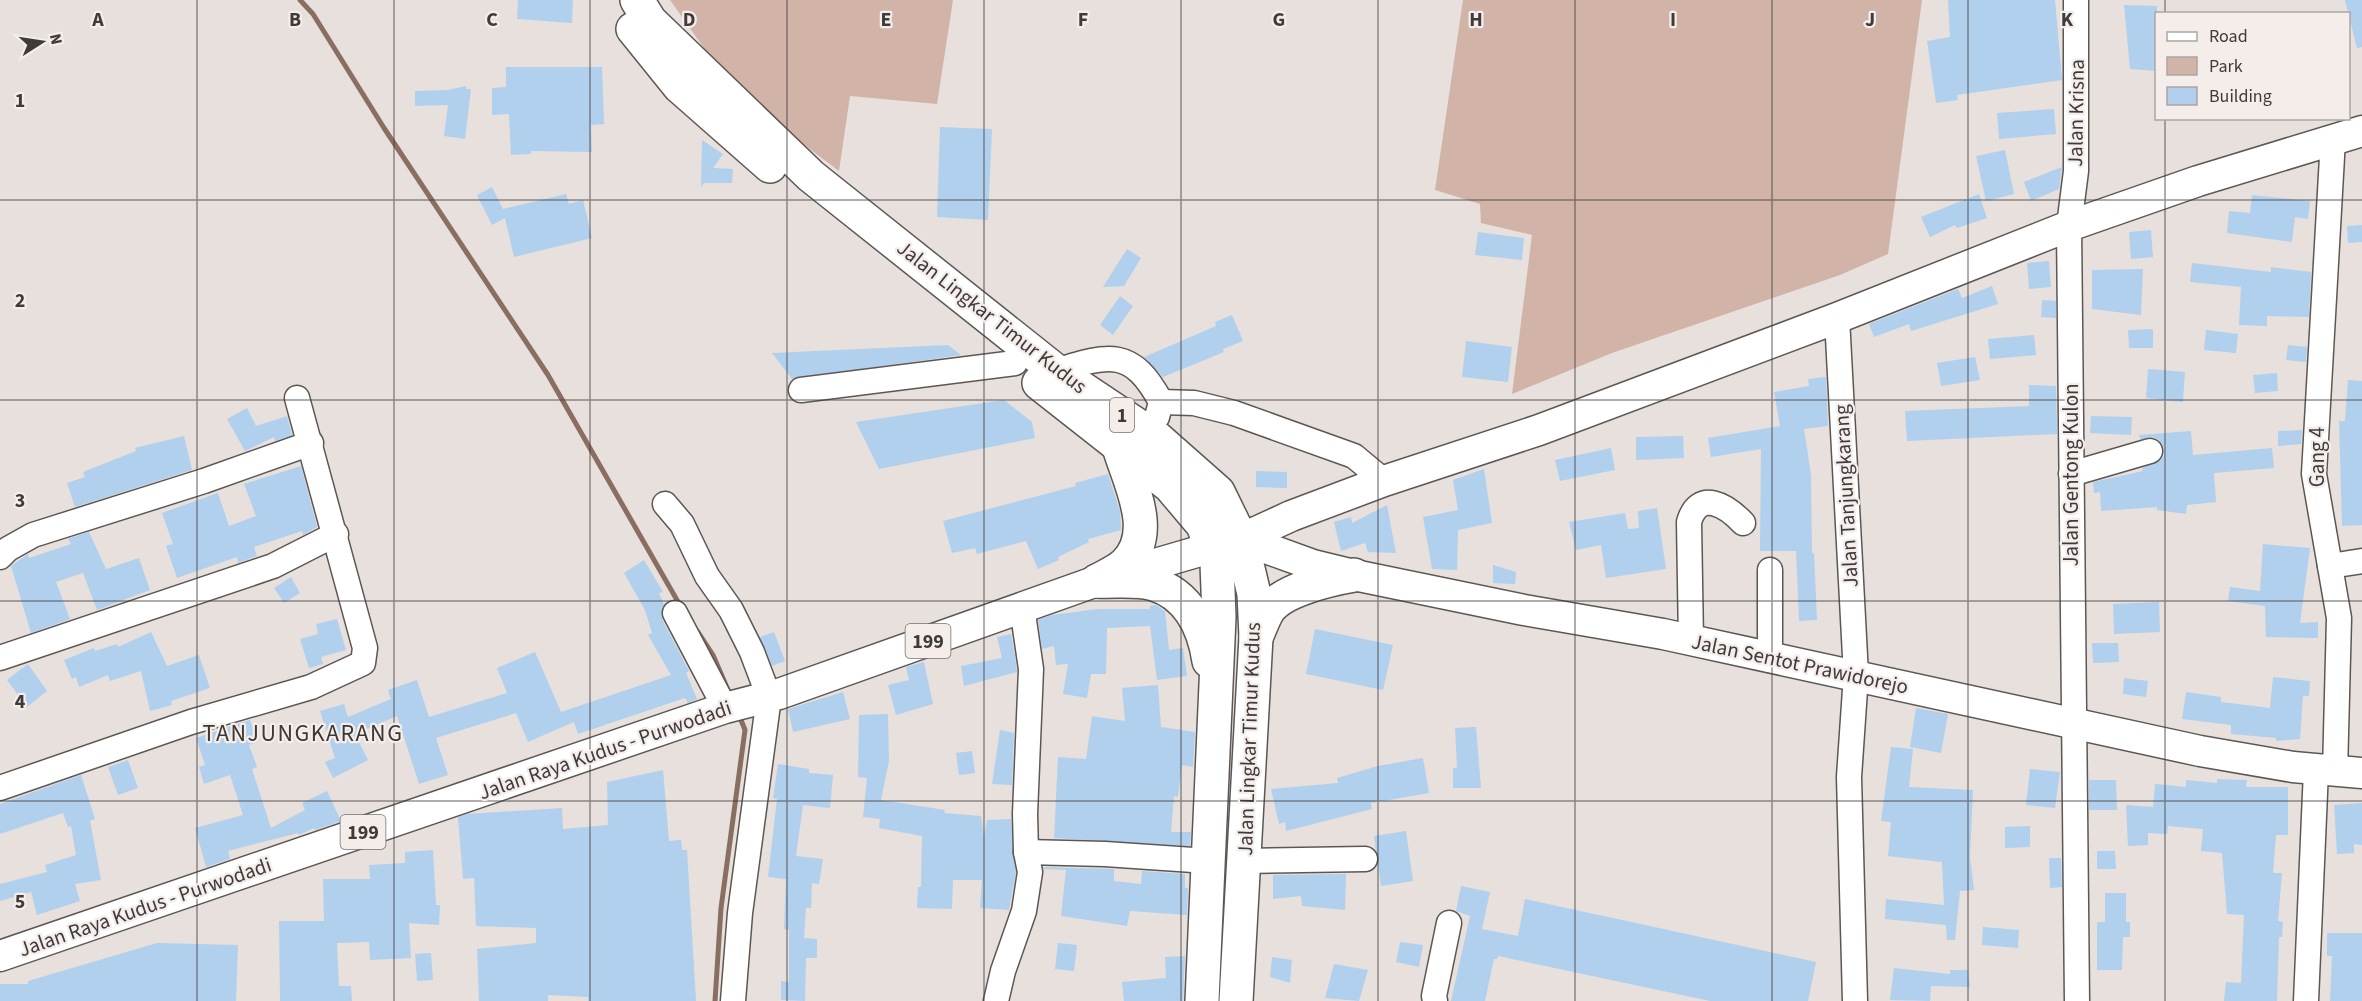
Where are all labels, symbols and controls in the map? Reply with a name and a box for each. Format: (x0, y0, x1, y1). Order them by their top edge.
text: A (91, 6, 104, 34)
text: B (289, 6, 301, 34)
text: C (486, 6, 498, 34)
text: D (683, 6, 695, 34)
text: E (881, 6, 891, 34)
text: F (1078, 6, 1088, 34)
text: G (1273, 6, 1285, 34)
text: H (1469, 6, 1483, 34)
text: I (1670, 6, 1676, 34)
text: J (1865, 6, 1875, 34)
text: K (2061, 6, 2074, 34)
north arrow (12, 12, 72, 72)
legend (2155, 12, 2350, 120)
text: Road (2209, 24, 2248, 49)
text: N (44, 32, 68, 47)
text: Park (2209, 54, 2243, 79)
street label: Jalan Krisna (2060, 59, 2092, 167)
text: Building (2209, 84, 2272, 109)
text: 1 (15, 87, 25, 115)
street label: Jalan Lingkar Timur Kudus (891, 233, 1094, 401)
text: 2 (15, 287, 25, 315)
street label: Jalan Gentong Kulon (2056, 383, 2086, 567)
road number: 1 (1110, 398, 1134, 432)
street label: Jalan Tanjungkarang (1826, 403, 1866, 588)
street label: Gang 4 (2302, 427, 2332, 487)
text: 3 (15, 487, 25, 515)
street label: Jalan Lingkar Timur Kudus (1230, 621, 1268, 856)
road number: 199 (906, 624, 950, 658)
street label: Jalan Sentot Prawidorejo (1689, 626, 1911, 702)
text: 4 (15, 688, 26, 716)
street label: Jalan Raya Kudus - Purwodadi (475, 693, 735, 807)
district label: TANJUNGKARANG (203, 716, 403, 751)
road number: 199 (340, 815, 386, 849)
street label: Jalan Raya Kudus - Purwodadi (15, 850, 275, 964)
text: 5 (15, 888, 25, 916)

